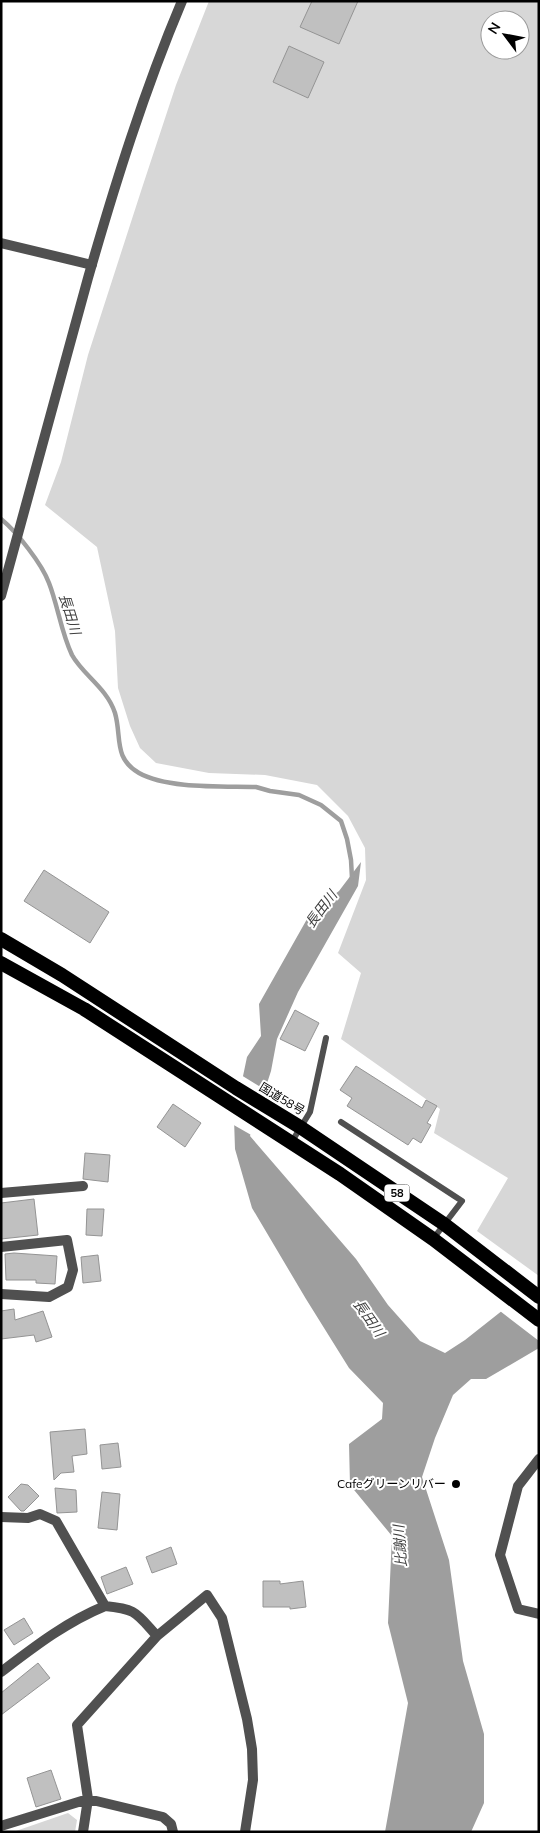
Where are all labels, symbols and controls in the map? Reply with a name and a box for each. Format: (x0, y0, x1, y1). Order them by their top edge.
north arrow (480, 10, 530, 60)
text: N (484, 19, 504, 37)
water label: 長田川 (55, 591, 85, 639)
water label: 長田川 (301, 885, 342, 931)
street label: 国道58号 (257, 1079, 308, 1118)
road number: 58 (384, 1184, 410, 1202)
water label: 長田川 (350, 1296, 390, 1342)
place label: Cafeグリーンリバー (337, 1476, 446, 1491)
marker: Cafeグリーンリバー (450, 1478, 462, 1490)
water label: 比謝川 (389, 1522, 410, 1568)

